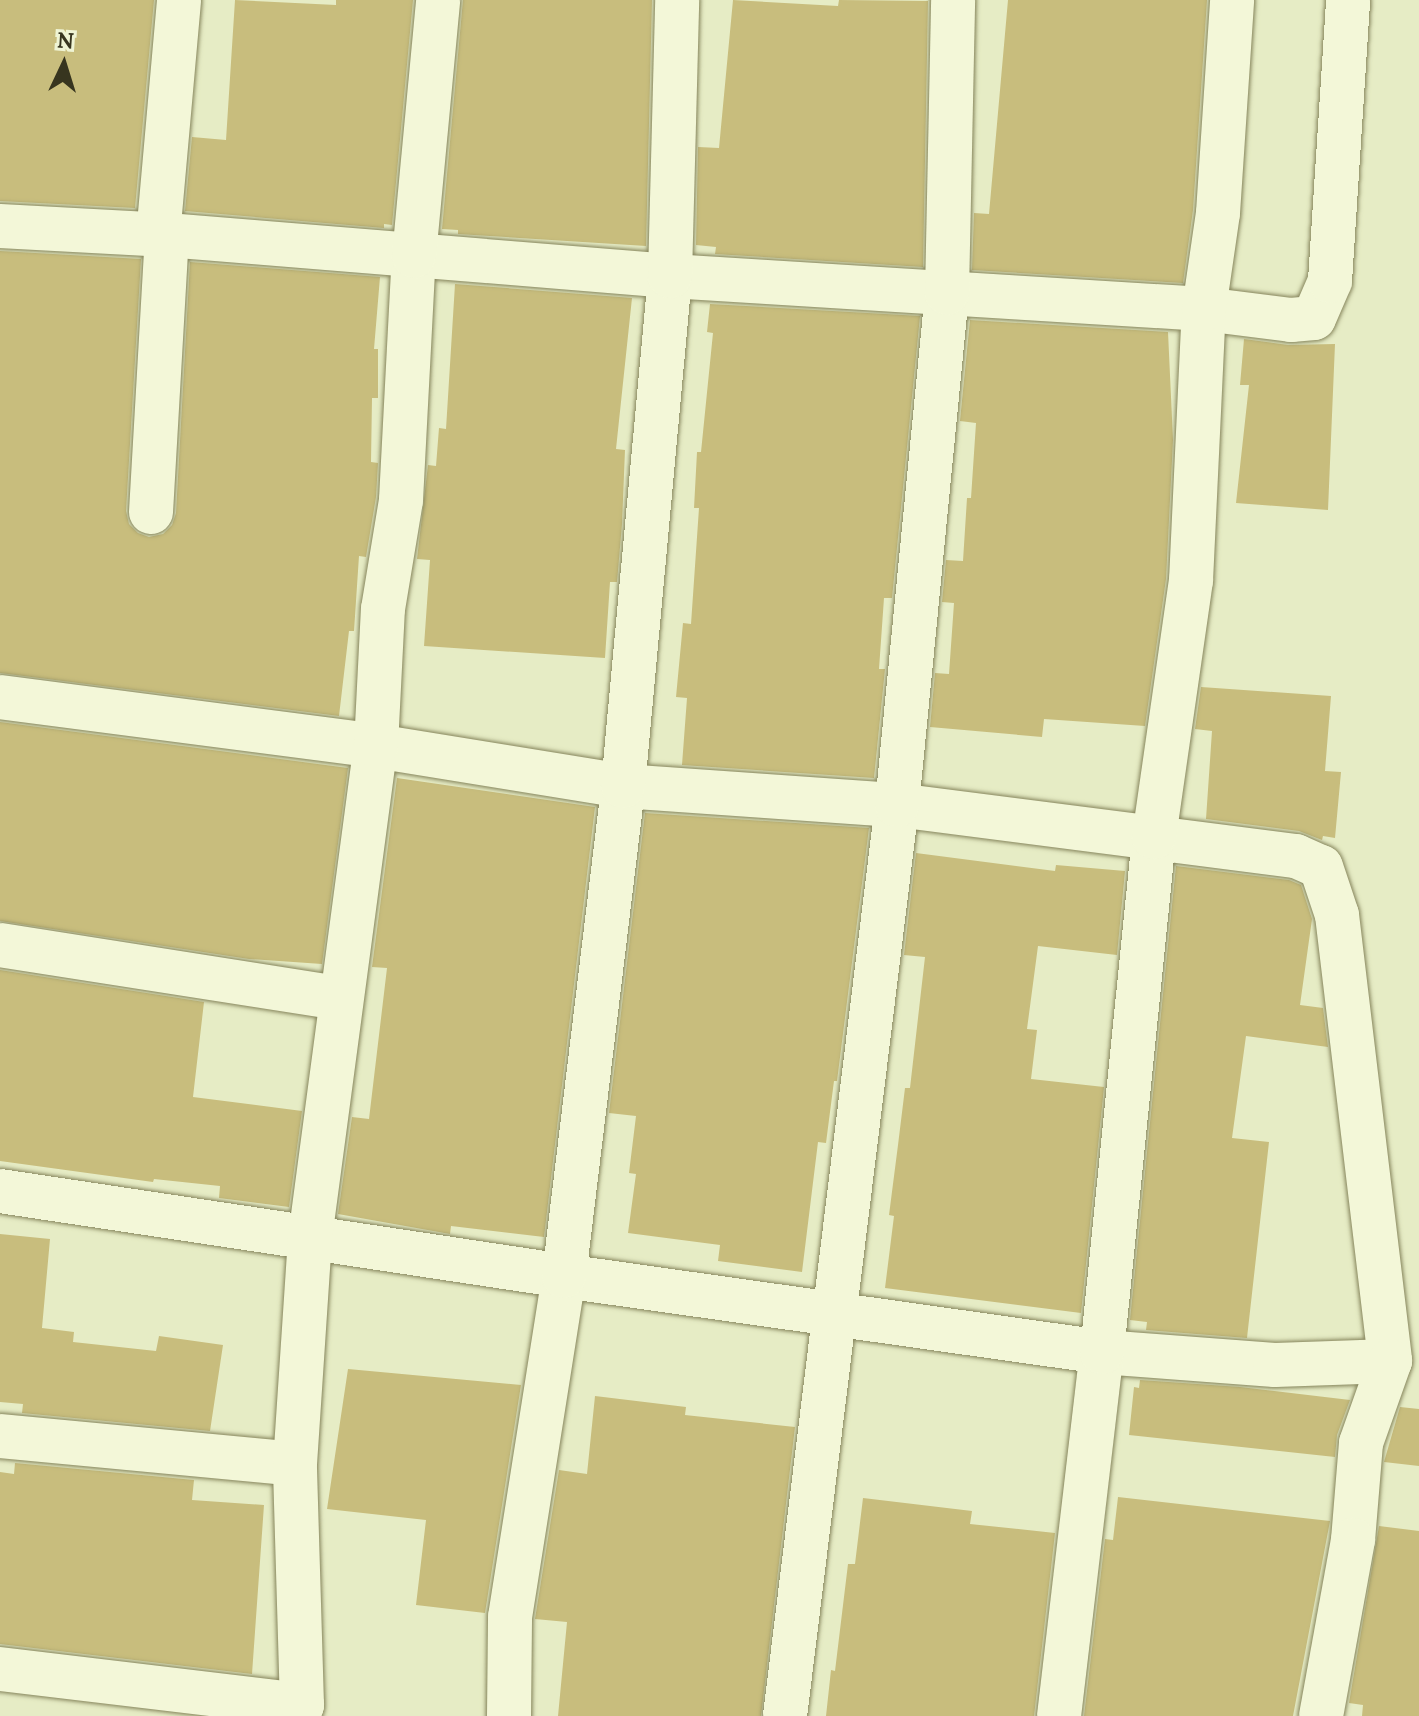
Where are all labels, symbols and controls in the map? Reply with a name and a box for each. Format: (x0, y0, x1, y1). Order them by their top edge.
north arrow (24, 24, 104, 104)
text: N (56, 25, 75, 55)

